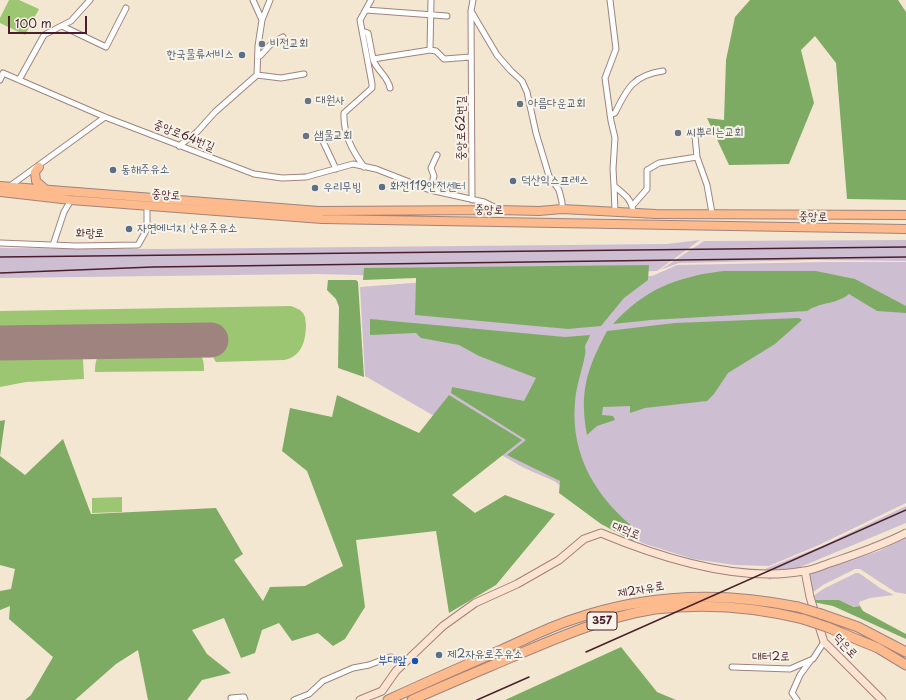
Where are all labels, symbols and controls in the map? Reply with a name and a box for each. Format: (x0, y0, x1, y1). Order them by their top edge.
scale bar (10, 8, 89, 34)
text: 100 m (15, 14, 52, 32)
place label: 비전교회 (270, 37, 309, 51)
marker: 비전교회 (257, 39, 267, 49)
place label: 한국물류서비스 (166, 48, 234, 62)
marker: 한국물류서비스 (237, 50, 247, 60)
place label: 대원사 (316, 94, 345, 108)
marker: 대원사 (303, 96, 313, 106)
street label: 중앙로62번길 (455, 96, 469, 160)
place label: 아름다운교회 (528, 97, 586, 111)
marker: 아름다운교회 (515, 99, 525, 109)
street label: 중앙로64번길 (151, 117, 217, 155)
place label: 씨뿌리는교회 (686, 126, 744, 140)
marker: 씨뿌리는교회 (673, 128, 683, 138)
place label: 샘물교회 (314, 129, 353, 143)
marker: 샘물교회 (301, 131, 311, 141)
place label: 동해주유소 (121, 163, 169, 177)
marker: 동해주유소 (108, 165, 118, 175)
place label: 덕산익스프레스 (521, 174, 589, 188)
marker: 덕산익스프레스 (508, 176, 518, 186)
place label: 화전119안전센터 (390, 180, 466, 194)
place label: 우리무빙 (323, 181, 362, 195)
marker: 화전119안전센터 (377, 182, 387, 192)
marker: 우리무빙 (310, 183, 320, 193)
street label: 중앙로 (151, 187, 181, 203)
street label: 중앙로 (474, 203, 504, 217)
street label: 중앙로 (798, 210, 828, 224)
place label: 자연에너지 산유주유소 (137, 222, 237, 236)
marker: 자연에너지 산유주유소 (124, 224, 134, 234)
street label: 화랑로 (76, 227, 104, 241)
street label: 대덕로 (610, 519, 642, 543)
street label: 제2자유로 (617, 579, 665, 601)
road number: 357 (587, 612, 617, 630)
street label: 덕은로 (830, 630, 860, 662)
place label: 제2자유로주유소 (447, 648, 523, 662)
street label: 대터2로 (752, 649, 790, 665)
marker: 제2자유로주유소 (434, 650, 444, 660)
place label: 부대앞 (378, 654, 407, 668)
marker: 부대앞 (410, 656, 420, 666)

